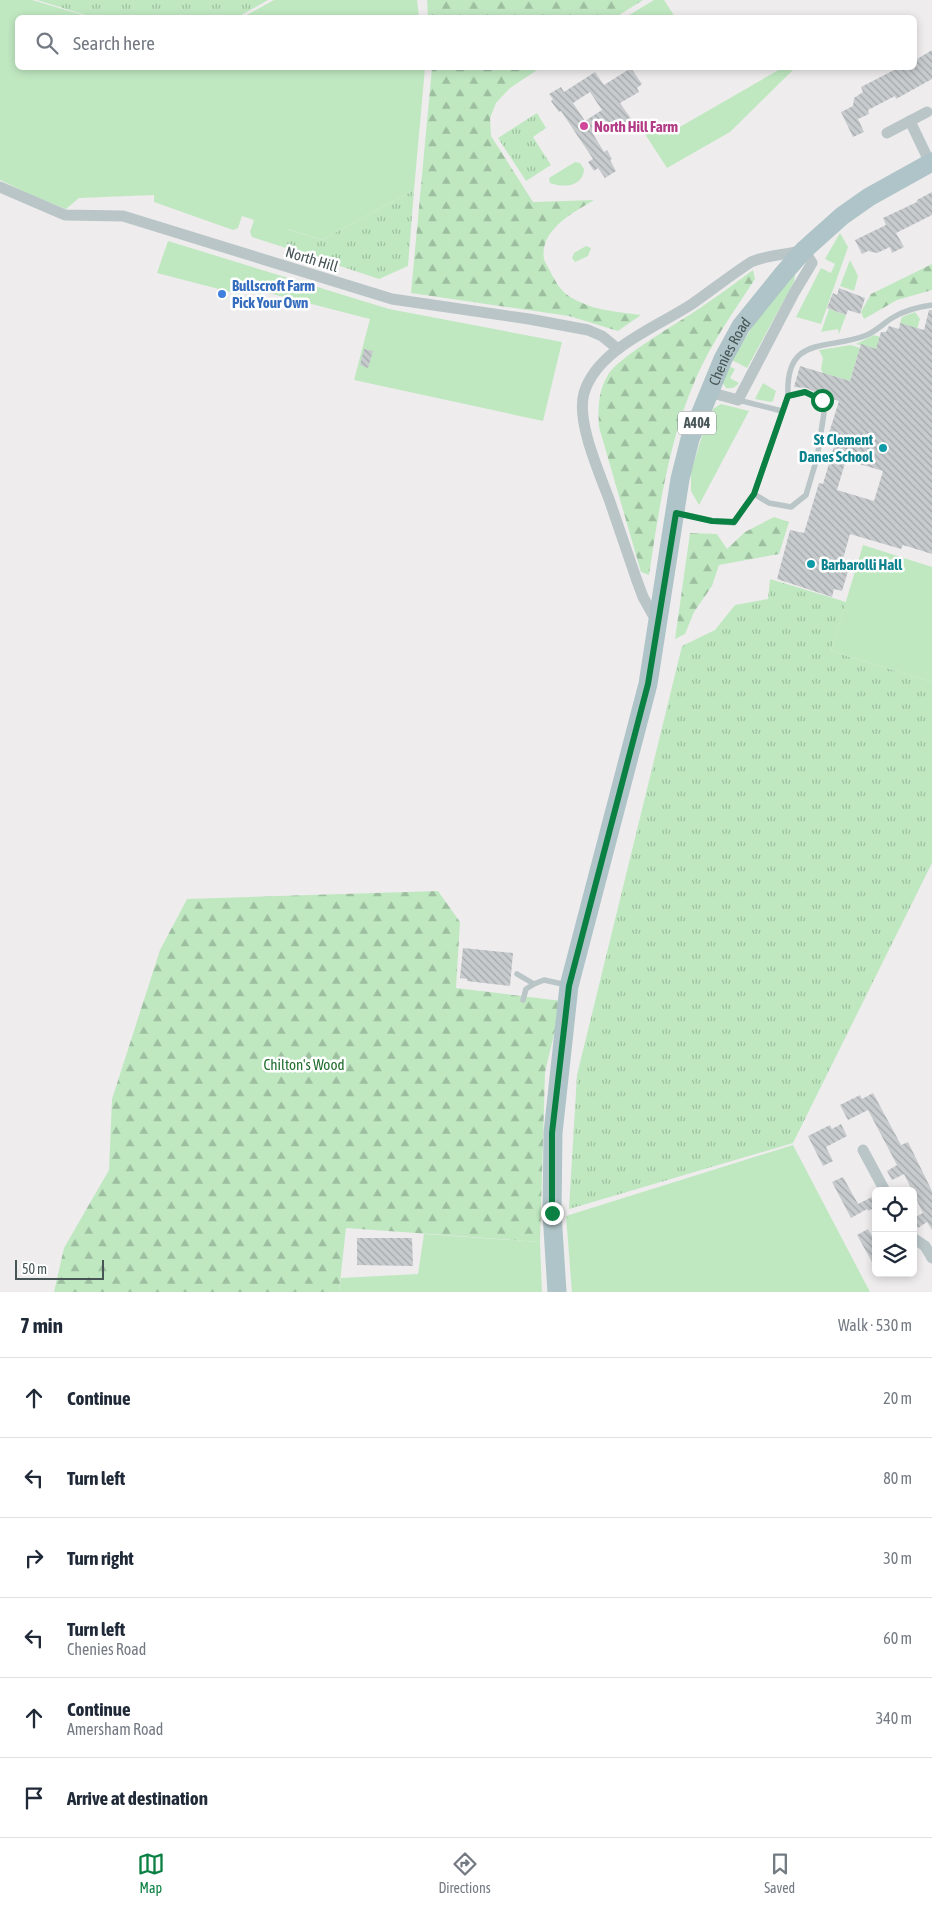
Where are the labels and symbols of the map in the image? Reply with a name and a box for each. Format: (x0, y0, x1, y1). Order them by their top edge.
place label: North Hill Farm (594, 118, 678, 135)
marker: North Hill Farm (578, 120, 590, 132)
street label: North Hill (284, 243, 340, 275)
place label: Bullscroft Farm Pick Your Own (232, 277, 315, 311)
marker: Bullscroft Farm Pick Your Own (216, 288, 228, 300)
street label: Chenies Road (705, 314, 753, 388)
route start (811, 389, 834, 412)
road number: A404 (678, 412, 716, 434)
place label: St Clement Danes School (799, 431, 874, 465)
marker: St Clement Danes School (877, 442, 889, 454)
place label: Barbarolli Hall (821, 556, 903, 573)
marker: Barbarolli Hall (805, 558, 817, 570)
park label: Chilton's Wood (263, 1056, 345, 1073)
route end (541, 1202, 564, 1225)
scale bar (15, 1257, 104, 1280)

